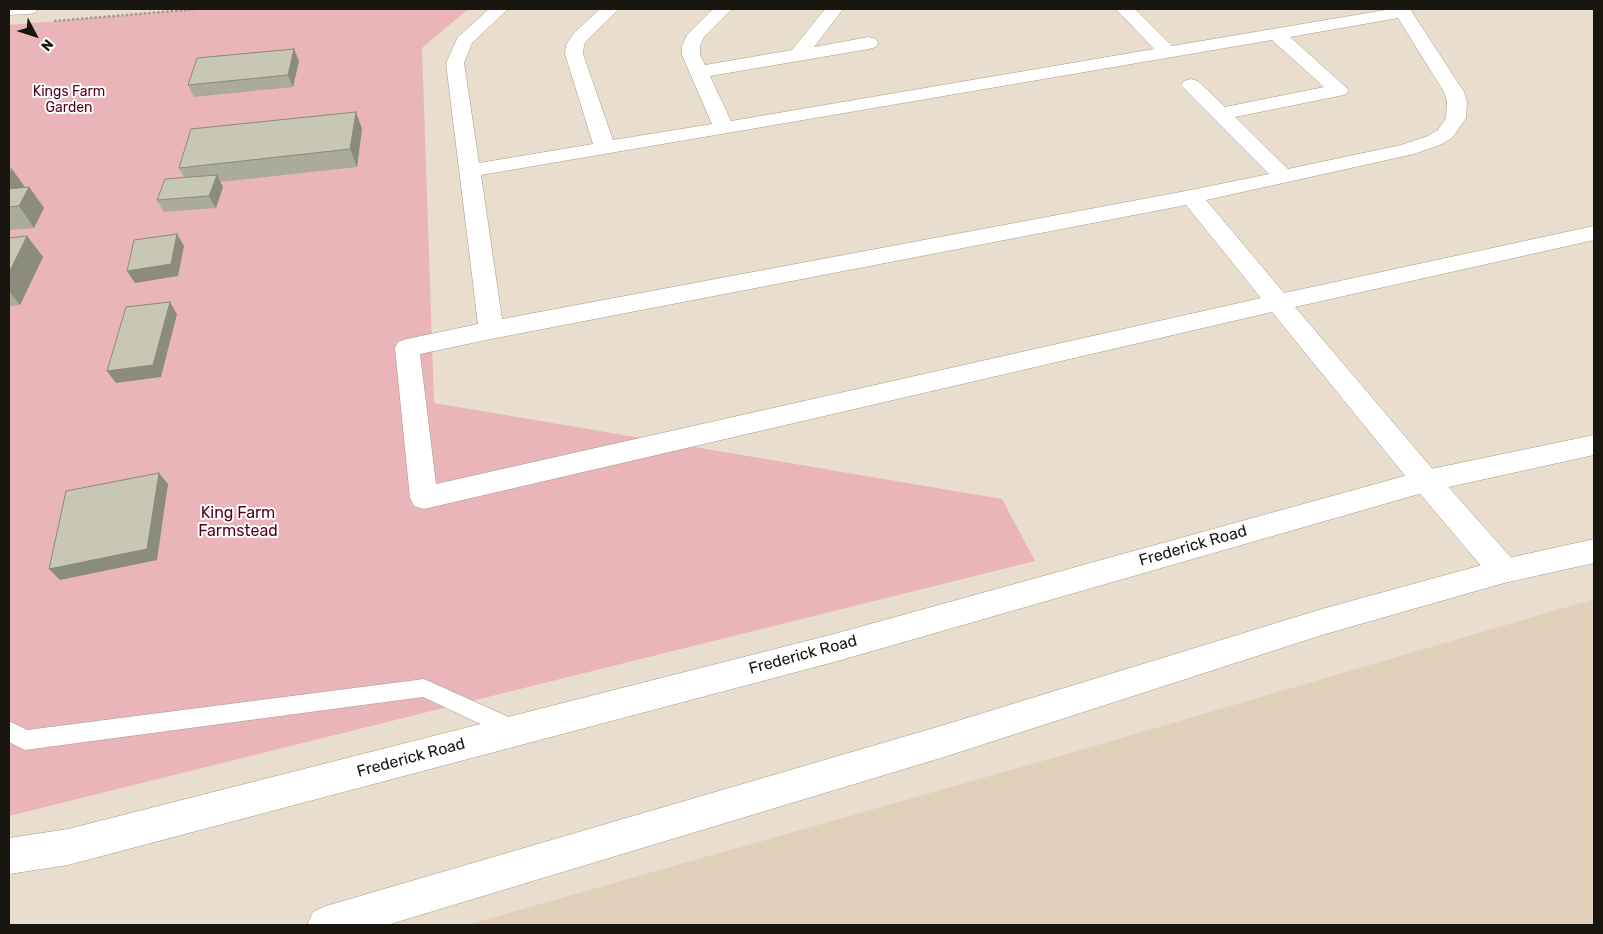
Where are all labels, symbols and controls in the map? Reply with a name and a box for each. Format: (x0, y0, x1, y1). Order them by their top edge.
north arrow (10, 10, 60, 60)
text: N (37, 36, 57, 54)
park label: Kings Farm Garden (33, 84, 105, 116)
park label: King Farm Farmstead (198, 503, 278, 541)
street label: Frederick Road (1137, 521, 1249, 571)
street label: Frederick Road (747, 631, 859, 679)
street label: Frederick Road (355, 734, 467, 782)

